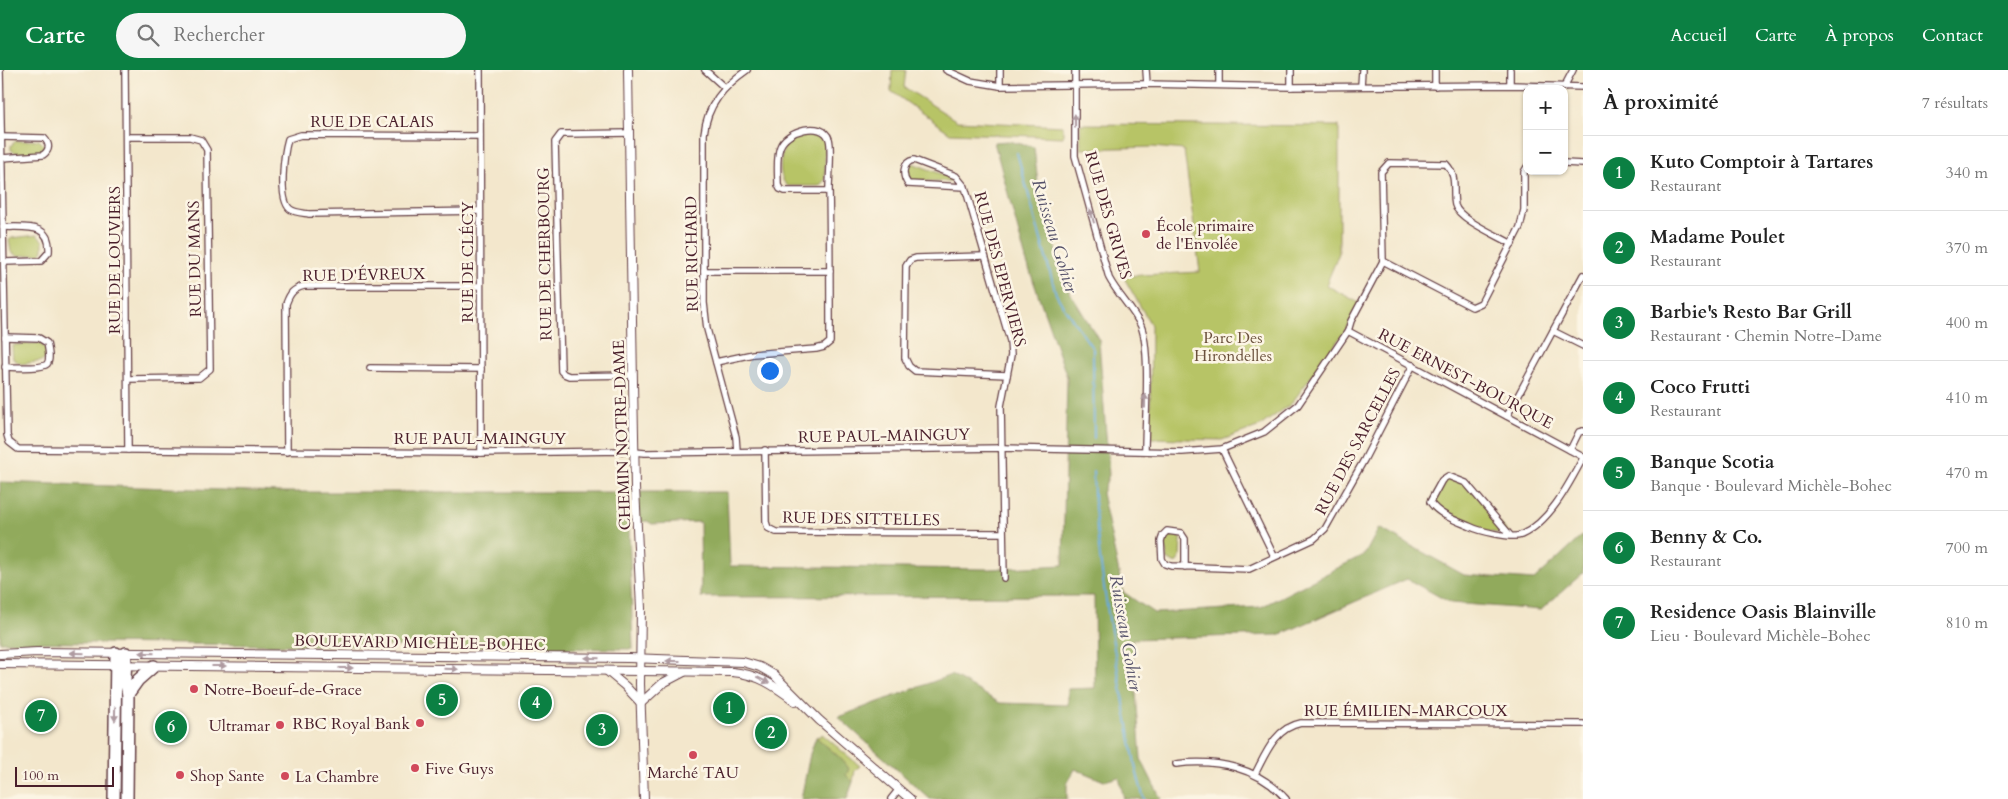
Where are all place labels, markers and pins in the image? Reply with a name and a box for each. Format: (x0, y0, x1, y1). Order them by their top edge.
place label: École primaire de l'Envolée (1156, 215, 1254, 255)
marker: École primaire de l'Envolée (1140, 228, 1152, 240)
place label: Notre-Boeuf-de-Grace (204, 679, 362, 701)
pin: 5 (426, 681, 458, 719)
marker: Notre-Boeuf-de-Grace (188, 683, 200, 695)
pin: 4 (520, 684, 552, 722)
pin: 1 (713, 689, 745, 727)
pin: 7 (25, 697, 57, 735)
pin: 6 (155, 708, 187, 746)
pin: 3 (586, 711, 618, 749)
place label: RBC Royal Bank (293, 713, 410, 735)
pin: 2 (755, 714, 787, 752)
place label: Ultramar (209, 715, 270, 737)
marker: RBC Royal Bank (414, 717, 426, 729)
marker: Ultramar (274, 719, 286, 731)
marker: Marché TAU (687, 749, 699, 761)
place label: Five Guys (425, 758, 494, 780)
marker: Five Guys (409, 762, 421, 774)
place label: Marché TAU (647, 762, 739, 784)
place label: Shop Sante (190, 765, 265, 787)
place label: La Chambre (295, 766, 379, 788)
marker: Shop Sante (174, 769, 186, 781)
marker: La Chambre (279, 770, 291, 782)

